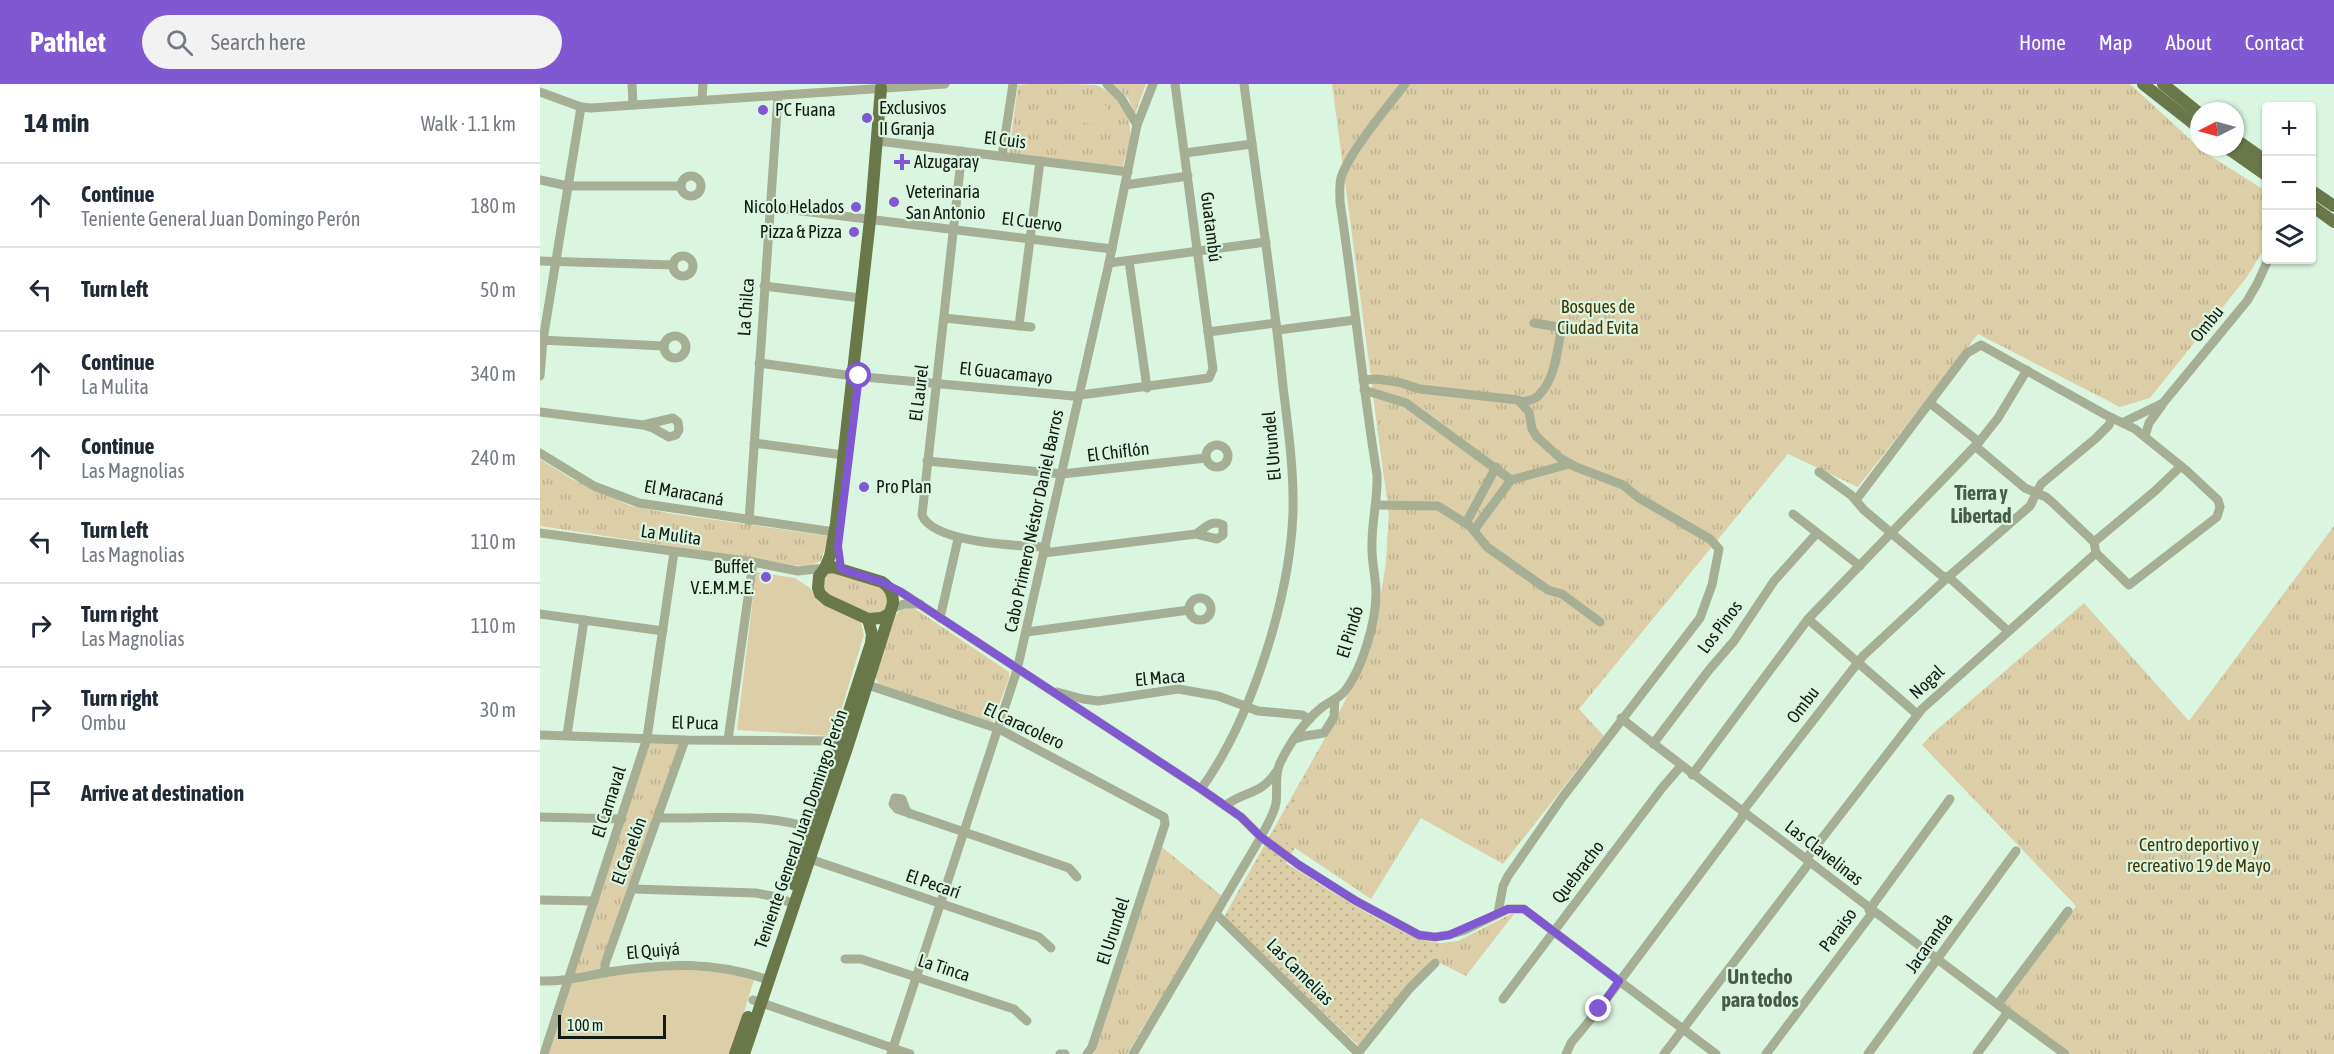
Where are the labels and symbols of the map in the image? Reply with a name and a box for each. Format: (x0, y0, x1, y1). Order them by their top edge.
place label: Exclusivos II Granja (879, 97, 946, 139)
place label: PC Fuana (775, 99, 836, 120)
north arrow (2190, 102, 2244, 156)
marker: PC Fuana (756, 103, 770, 117)
marker: Exclusivos II Granja (860, 111, 874, 125)
street label: El Cuis (983, 127, 1027, 152)
place label: Alzugaray (914, 151, 979, 172)
marker: Alzugaray (895, 155, 909, 169)
place label: Veterinaria San Antonio (906, 181, 985, 223)
street label: Guatambú (1197, 191, 1226, 263)
marker: Veterinaria San Antonio (887, 195, 901, 209)
place label: Nicolo Helados (743, 196, 844, 217)
marker: Nicolo Helados (849, 200, 863, 214)
street label: El Cuervo (1001, 207, 1064, 236)
place label: Pizza & Pizza (760, 221, 842, 242)
marker: Pizza & Pizza (847, 225, 861, 239)
street label: La Chilca (733, 277, 758, 337)
park label: Bosques de Ciudad Evita (1557, 296, 1639, 338)
street label: Ombu (2186, 301, 2228, 346)
street label: El Guacamayo (958, 357, 1054, 388)
route start (845, 362, 871, 388)
street label: El Laurel (905, 363, 932, 423)
street label: Cabo Primero Néstor Daniel Barros (1000, 408, 1067, 634)
street label: El Urundel (1258, 410, 1285, 482)
street label: El Chiflón (1086, 437, 1150, 466)
street label: El Maracaná (642, 475, 726, 510)
place label: Pro Plan (876, 476, 932, 497)
marker: Pro Plan (857, 480, 871, 494)
district label: Tierra y Libertad (1950, 481, 2012, 527)
street label: La Mulita (639, 520, 703, 549)
place label: Buffet V.E.M.M.E. (690, 556, 754, 598)
marker: Buffet V.E.M.M.E. (759, 570, 773, 584)
street label: Los Pinos (1693, 596, 1746, 657)
street label: El Pindó (1332, 603, 1367, 660)
street label: Nogal (1905, 660, 1948, 703)
street label: El Maca (1134, 665, 1186, 690)
street label: Ombu (1782, 682, 1823, 727)
street label: El Caracolero (981, 698, 1068, 753)
street label: Teniente General Juan Domingo Perón (750, 706, 851, 951)
street label: El Puca (671, 712, 719, 733)
street label: El Carnaval (587, 763, 630, 840)
street label: El Canelón (607, 814, 650, 887)
street label: Las Clavelinas (1781, 816, 1867, 890)
park label: Centro deportivo y recreativo 19 de Mayo (2127, 834, 2271, 876)
street label: Quebracho (1547, 836, 1608, 907)
street label: El Pecarí (903, 864, 963, 903)
street label: El Urundel (1092, 894, 1133, 967)
street label: Paraiso (1814, 904, 1861, 956)
street label: Jacaranda (1900, 909, 1957, 977)
street label: Las Camelias (1263, 934, 1338, 1009)
street label: El Quiyá (625, 938, 681, 963)
street label: La Tinca (916, 949, 973, 986)
district label: Un techo para todos (1721, 965, 1799, 1011)
route end (1585, 995, 1611, 1021)
scale bar (558, 1012, 666, 1040)

